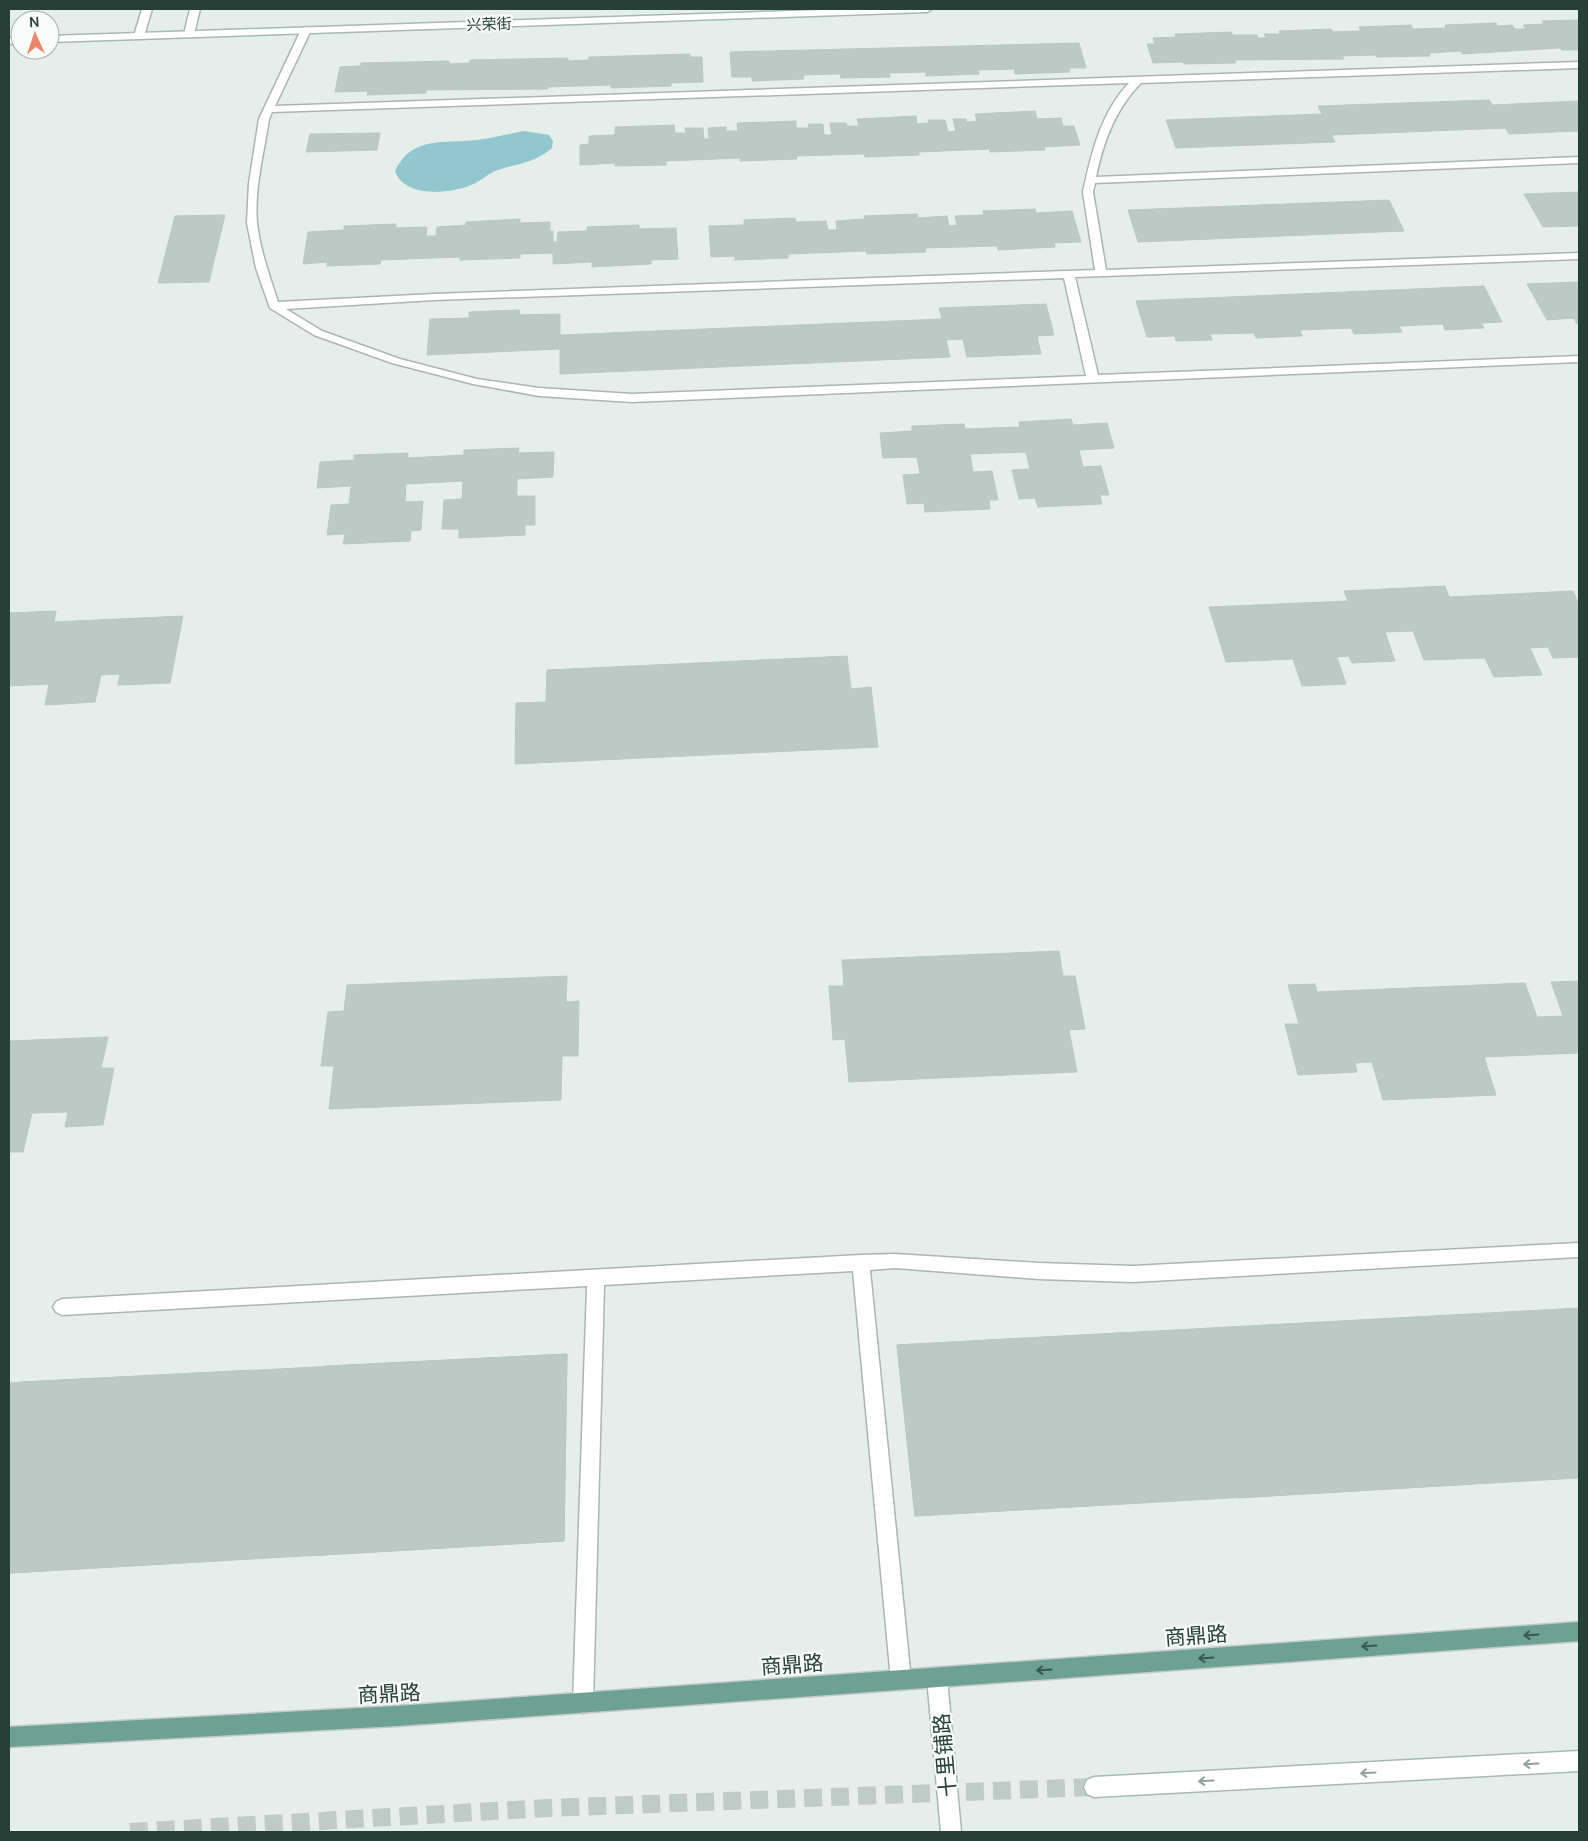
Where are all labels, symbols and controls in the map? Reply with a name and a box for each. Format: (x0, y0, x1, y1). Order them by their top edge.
north arrow (10, 10, 60, 60)
text: N (29, 12, 40, 31)
street label: 兴荣街 (466, 13, 512, 35)
street label: 商鼎路 (1164, 1619, 1228, 1651)
one-way arrow (1523, 1630, 1539, 1639)
one-way arrow (1361, 1642, 1377, 1651)
street label: 商鼎路 (760, 1648, 824, 1680)
one-way arrow (1199, 1654, 1215, 1663)
one-way arrow (1037, 1665, 1053, 1674)
street label: 商鼎路 (357, 1677, 421, 1709)
street label: 十里铺路 (926, 1712, 962, 1798)
one-way arrow (1523, 1759, 1539, 1768)
one-way arrow (1361, 1768, 1377, 1777)
one-way arrow (1198, 1777, 1214, 1786)

